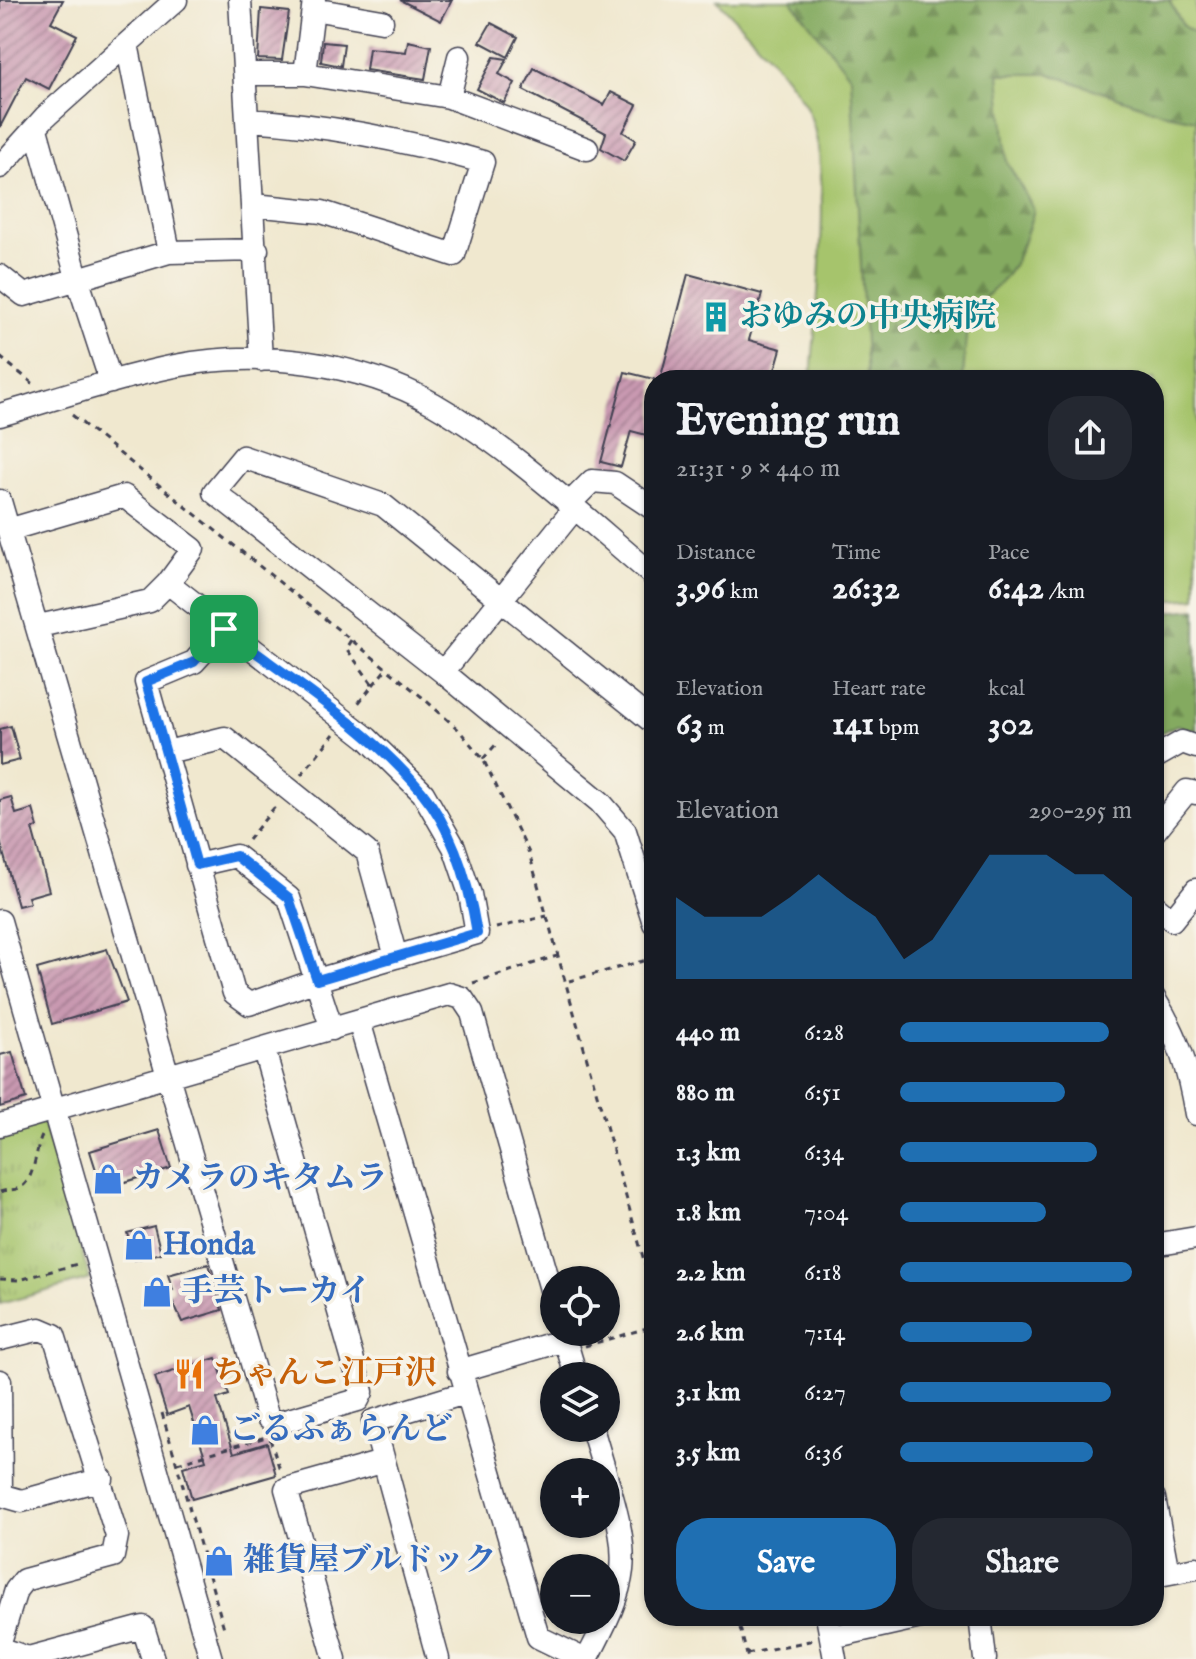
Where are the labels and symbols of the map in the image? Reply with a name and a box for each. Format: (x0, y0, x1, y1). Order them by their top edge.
place label: おゆみの中央病院 (740, 297, 996, 338)
building icon: おゆみの中央病院 (699, 300, 733, 334)
pin (190, 595, 258, 663)
place label: カメラのキタムラ (132, 1159, 388, 1200)
shop icon: カメラのキタムラ (91, 1162, 125, 1196)
place label: Honda (163, 1225, 256, 1266)
shop icon: Honda (122, 1228, 156, 1262)
place label: 手芸トーカイ (181, 1272, 371, 1313)
shop icon: 手芸トーカイ (140, 1275, 174, 1309)
place label: ちゃんこ江戸沢 (213, 1354, 437, 1395)
restaurant icon: ちゃんこ江戸沢 (172, 1357, 206, 1391)
place label: ごるふぁらんど (229, 1410, 453, 1451)
shop icon: ごるふぁらんど (188, 1413, 222, 1447)
place label: 雑貨屋ブルドック (243, 1541, 496, 1582)
shop icon: 雑貨屋ブルドック (202, 1544, 236, 1578)

